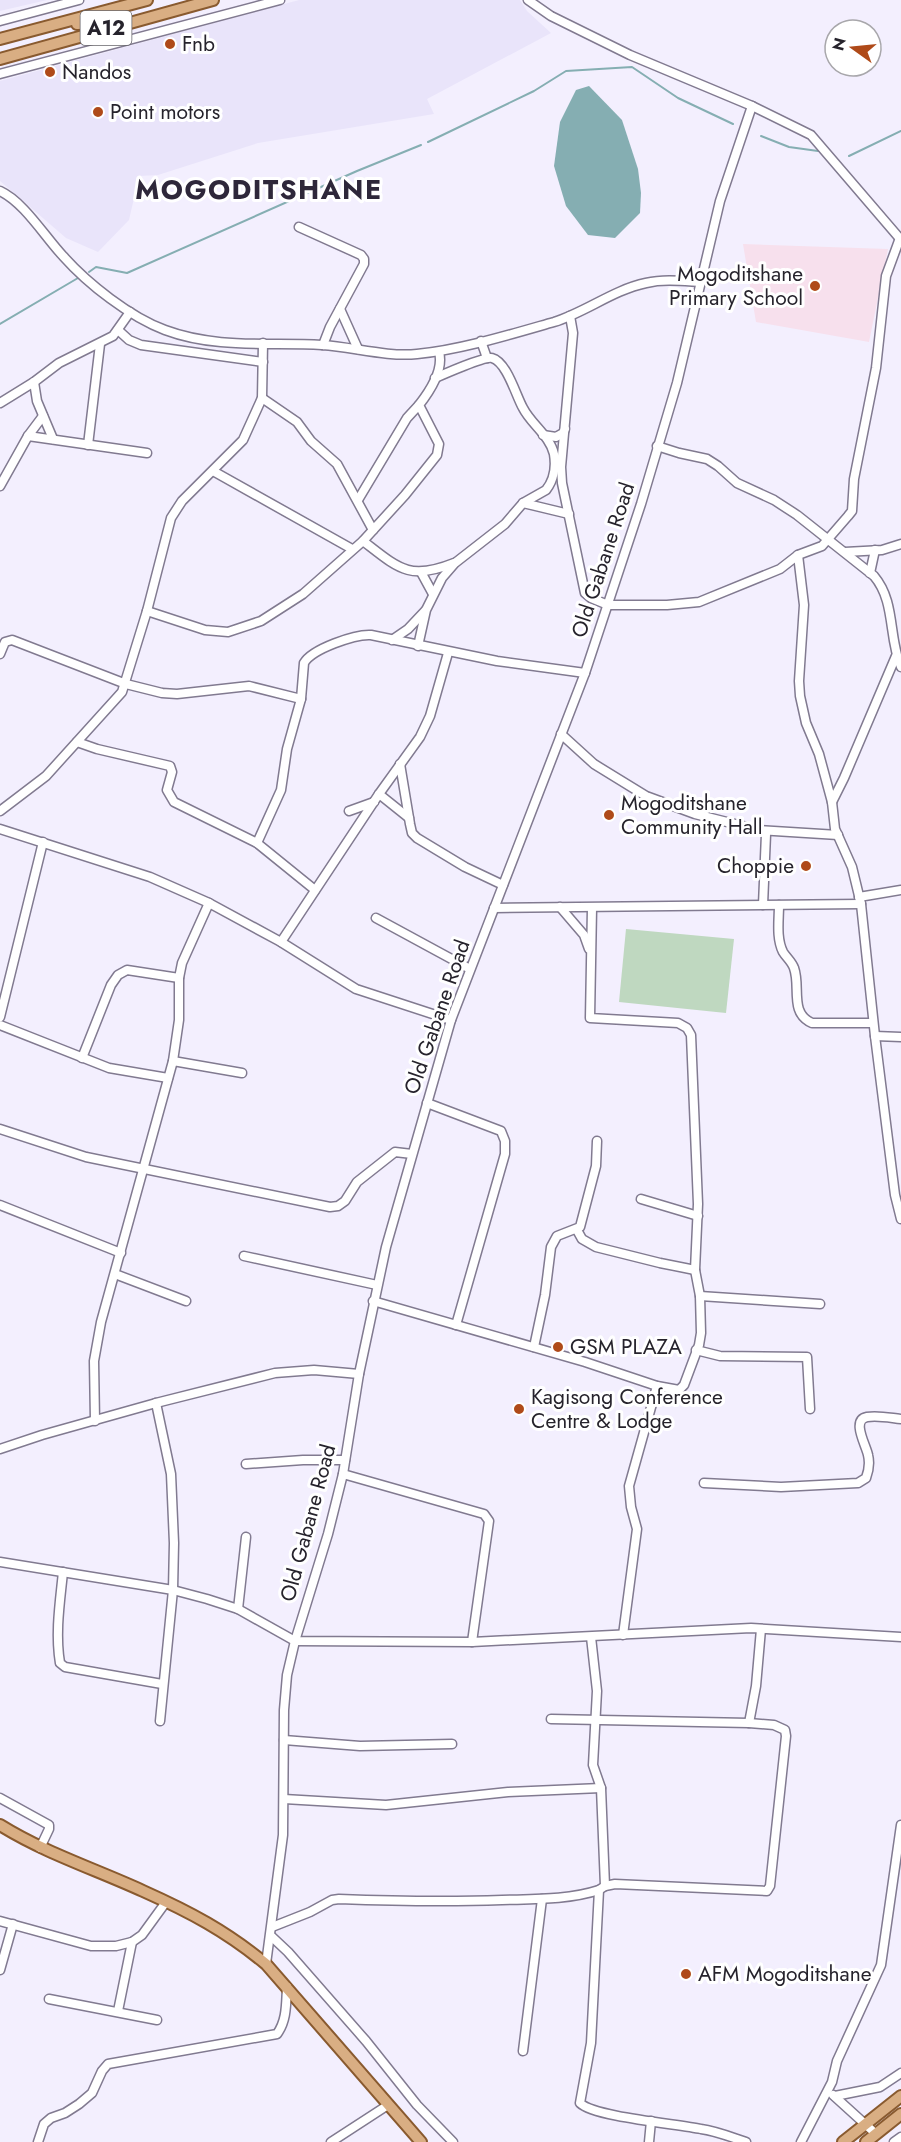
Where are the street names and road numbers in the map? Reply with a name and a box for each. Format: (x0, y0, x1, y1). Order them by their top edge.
road number: A12 (80, 11, 132, 45)
street label: Old Gabane Road (564, 479, 642, 641)
street label: Old Gabane Road (397, 936, 477, 1098)
street label: Old Gabane Road (273, 1441, 343, 1605)

